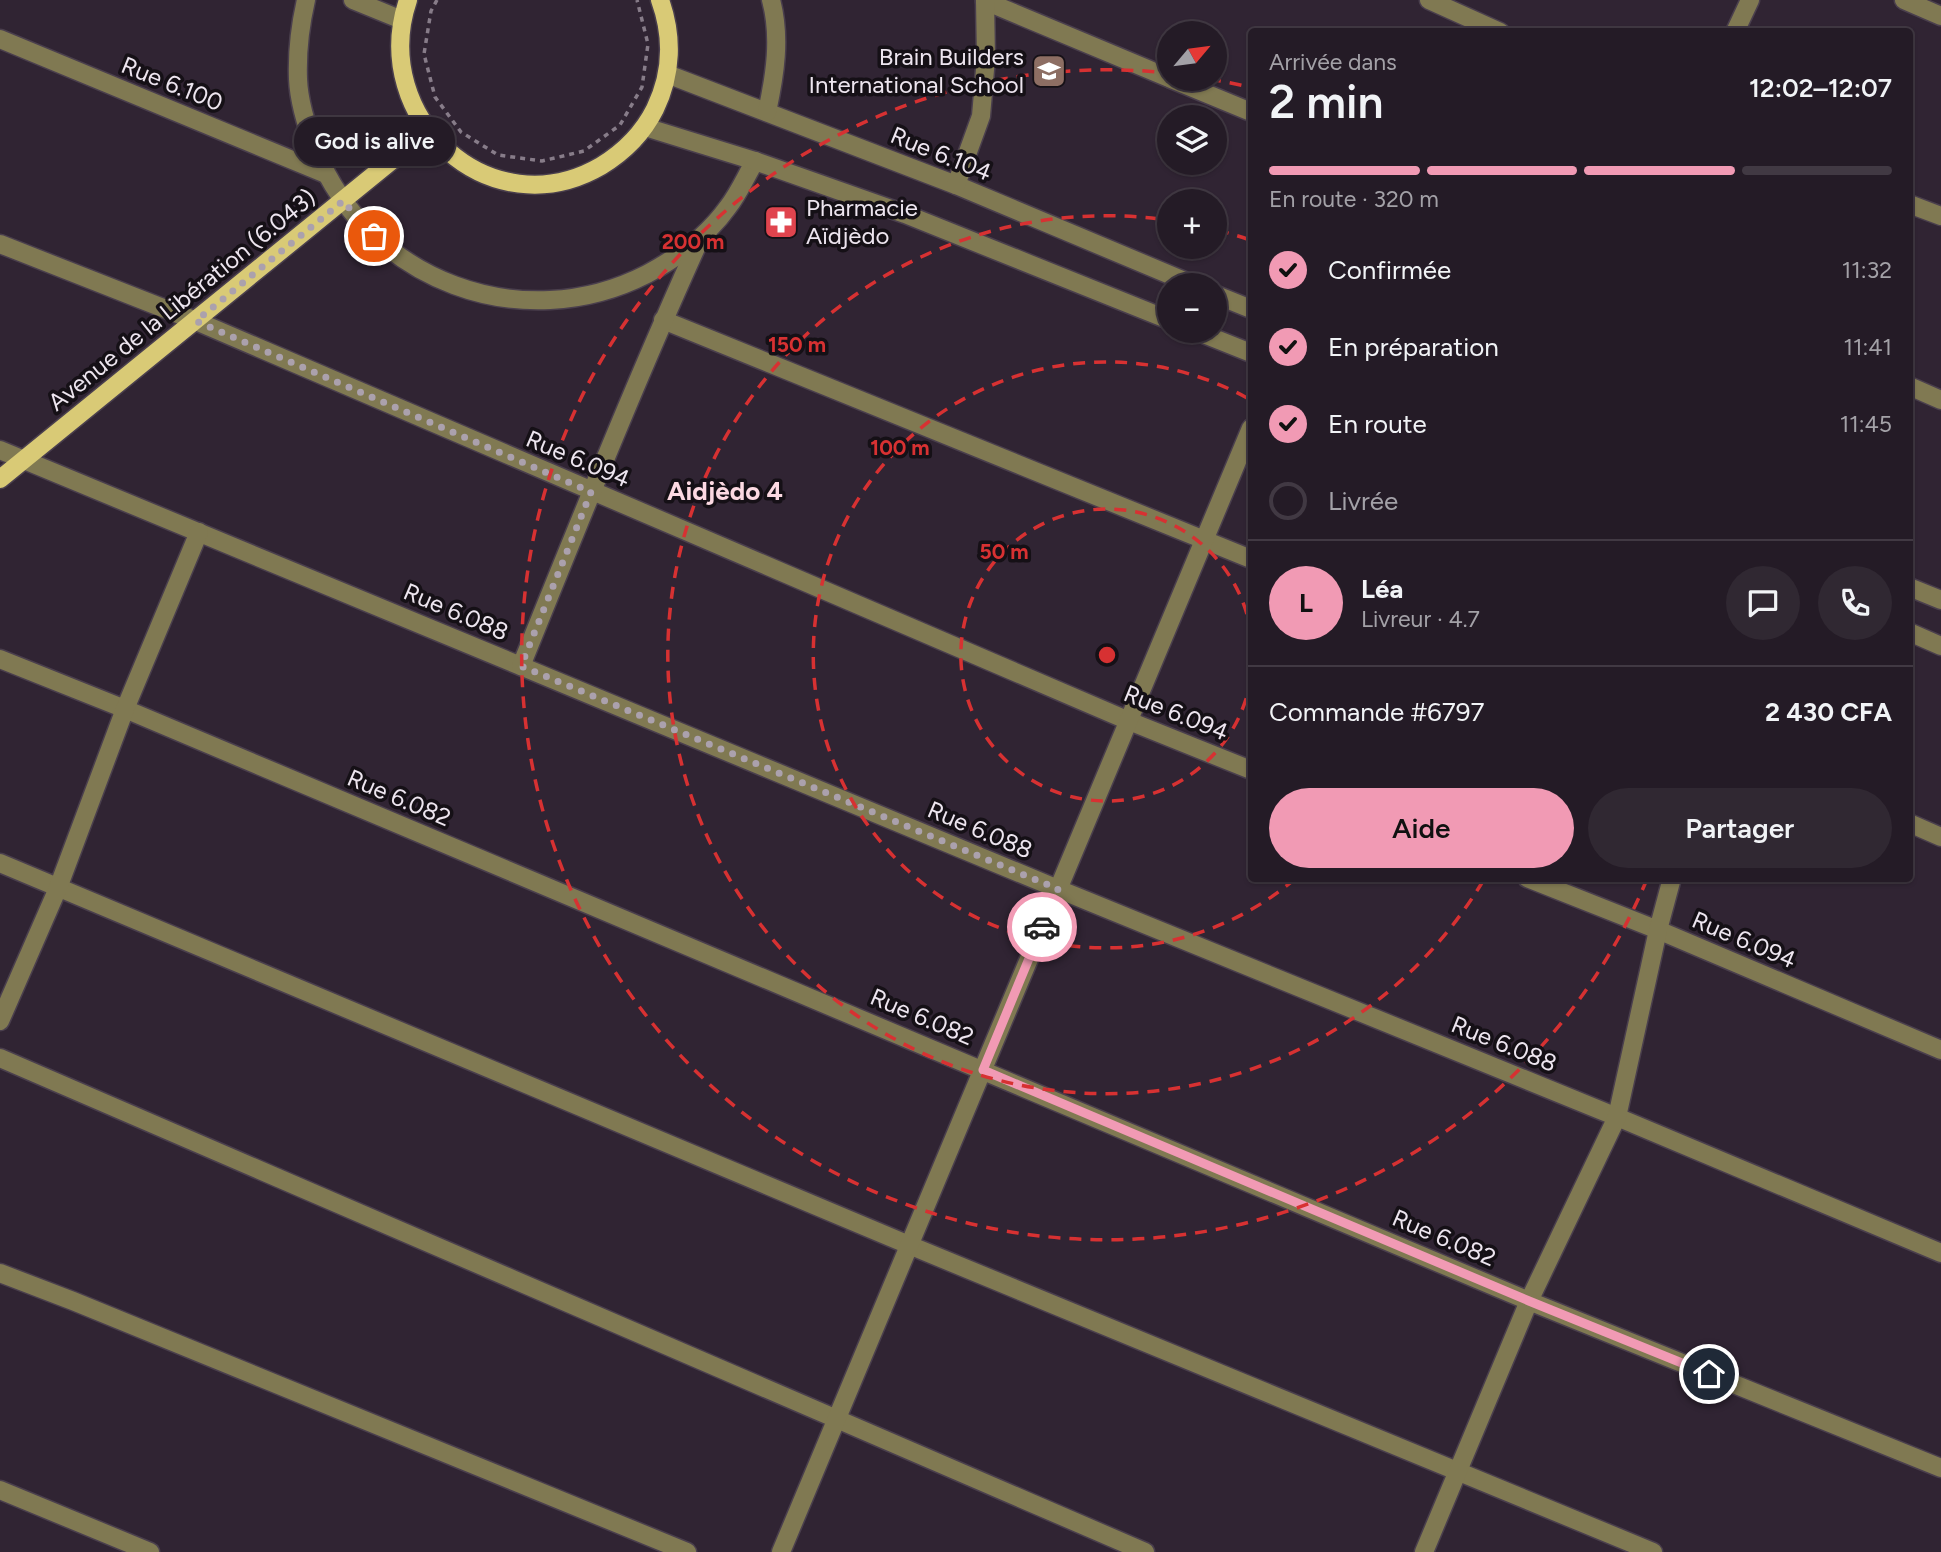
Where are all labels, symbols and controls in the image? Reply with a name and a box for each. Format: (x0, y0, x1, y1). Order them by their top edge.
north arrow (1157, 21, 1227, 91)
map controls (1157, 21, 1227, 343)
place label: Brain Builders International School (809, 42, 1024, 99)
text: Arrivée dans (1269, 48, 1397, 76)
street label: Rue 6.100 (117, 50, 227, 117)
school or university icon: Brain Builders International School (1030, 52, 1068, 90)
text: 12:02–12:07 (1749, 72, 1892, 104)
text: 2 min (1269, 74, 1384, 130)
button: layers (1157, 105, 1227, 175)
callout: God is alive (294, 117, 454, 166)
street label: Rue 6.104 (887, 120, 996, 187)
text: God is alive (315, 127, 434, 155)
street label: Avenue de la Libération (6.043) (42, 183, 321, 417)
text: En route · 320 m (1269, 185, 1439, 213)
button: + (1157, 189, 1227, 259)
place label: Pharmacie Aïdjèdo (806, 193, 918, 250)
pharmacy icon: Pharmacie Aïdjèdo (762, 203, 800, 241)
pin (344, 206, 404, 266)
icon: bag (355, 217, 393, 255)
text: 200 m (662, 229, 724, 254)
icon: check (1269, 251, 1307, 289)
text: Confirmée (1328, 254, 1451, 286)
text: 11:32 (1842, 256, 1892, 284)
button: − (1157, 273, 1227, 343)
icon: check (1269, 328, 1307, 366)
text: En préparation (1328, 331, 1499, 363)
text: 150 m (768, 332, 826, 357)
text: 11:41 (1843, 333, 1892, 361)
icon: check (1269, 405, 1307, 443)
text: En route (1328, 408, 1427, 440)
text: 11:45 (1840, 410, 1892, 438)
street label: Rue 6.094 (522, 424, 635, 493)
text: 100 m (870, 435, 930, 460)
district label: Aidjèdo 4 (667, 475, 783, 507)
text: Livrée (1328, 485, 1398, 517)
text: 50 m (979, 539, 1029, 564)
button: chat (1726, 566, 1800, 640)
button: phone (1818, 566, 1892, 640)
text: Léa (1361, 573, 1403, 605)
street label: Rue 6.088 (399, 577, 513, 647)
text: L (1299, 587, 1313, 619)
text: Livreur · 4.7 (1361, 605, 1480, 633)
centre of rings (1095, 643, 1119, 667)
street label: Rue 6.094 (1120, 679, 1233, 747)
text: Commande #6797 (1269, 696, 1484, 728)
text: 2 430 CFA (1765, 696, 1892, 728)
street label: Rue 6.082 (343, 763, 455, 832)
button: Aide (1269, 788, 1574, 868)
button: Partager (1588, 788, 1892, 868)
street label: Rue 6.088 (923, 795, 1037, 865)
courier (1007, 892, 1077, 962)
street label: Rue 6.094 (1688, 905, 1801, 974)
icon: car (1023, 908, 1061, 946)
street label: Rue 6.082 (866, 982, 978, 1051)
street label: Rue 6.088 (1447, 1009, 1561, 1078)
street label: Rue 6.082 (1388, 1203, 1500, 1272)
pin (1679, 1344, 1739, 1404)
icon: home (1690, 1355, 1728, 1393)

